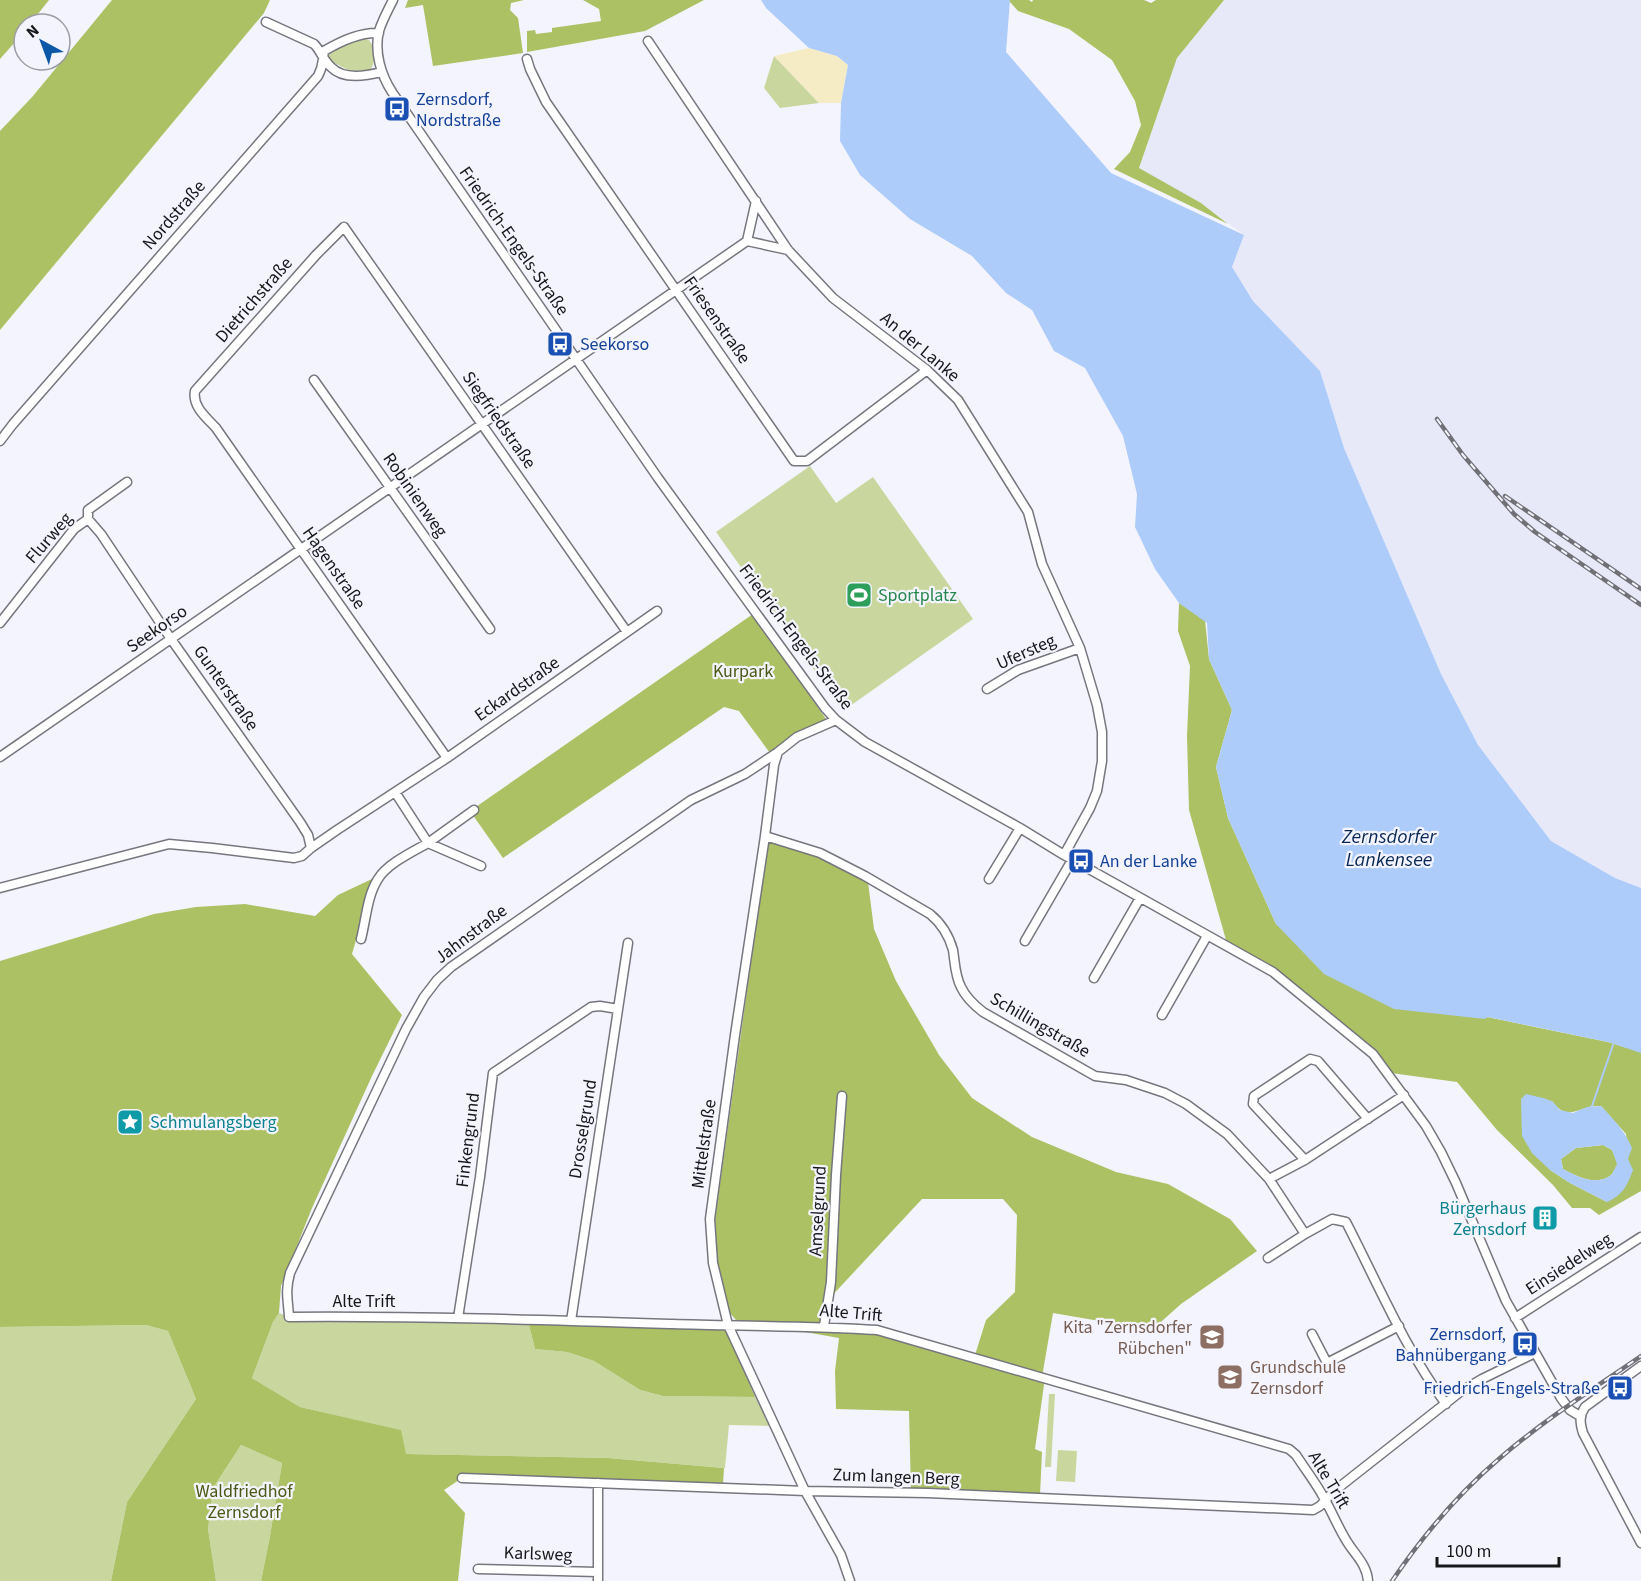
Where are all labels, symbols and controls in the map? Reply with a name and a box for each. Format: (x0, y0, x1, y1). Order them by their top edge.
north arrow (12, 12, 72, 72)
text: N (22, 20, 44, 43)
place label: Zernsdorf, Nordstraße (416, 87, 501, 133)
bus stop icon: Zernsdorf, Nordstraße (382, 94, 412, 124)
street label: Friedrich-Engels-Straße (453, 162, 575, 321)
street label: Nordstraße (137, 175, 211, 255)
street label: Dietrichstraße (210, 252, 298, 348)
street label: Friesenstraße (678, 271, 757, 369)
street label: An der Lanke (875, 306, 965, 388)
bus stop icon: Seekorso (545, 329, 575, 359)
place label: Seekorso (580, 332, 649, 357)
street label: Siegfriedstraße (456, 366, 542, 474)
street label: Robinienweg (377, 448, 453, 542)
street label: Flurweg (20, 507, 78, 569)
street label: Hagenstraße (296, 522, 372, 614)
street label: Friedrich-Engels-Straße (733, 559, 859, 715)
sports icon: Sportplatz (844, 580, 874, 610)
place label: Sportplatz (878, 583, 957, 608)
street label: Seekorso (121, 599, 193, 659)
street label: Ufersteg (992, 628, 1060, 676)
street label: Gunterstraße (187, 640, 265, 736)
street label: Eckardstraße (469, 650, 565, 728)
park label: Kurpark (713, 659, 773, 684)
water label: Zernsdorfer Lankensee (1341, 823, 1437, 874)
bus stop icon: An der Lanke (1066, 846, 1096, 876)
place label: An der Lanke (1100, 849, 1197, 874)
street label: Jahnstraße (430, 898, 512, 969)
street label: Schillingstraße (985, 986, 1095, 1064)
street label: Drosselgrund (563, 1077, 603, 1181)
street label: Finkengrund (450, 1091, 486, 1189)
street label: Mittelstraße (685, 1098, 723, 1190)
place icon: Schmulangsberg (115, 1107, 145, 1137)
place label: Schmulangsberg (150, 1110, 276, 1135)
street label: Amselgrund (803, 1165, 833, 1257)
place label: Bürgerhaus Zernsdorf (1439, 1196, 1527, 1242)
building icon: Bürgerhaus Zernsdorf (1530, 1203, 1560, 1233)
street label: Einsiedelweg (1521, 1227, 1617, 1301)
street label: Alte Trift (333, 1289, 396, 1314)
street label: Alte Trift (819, 1298, 884, 1328)
place label: Kita "Zernsdorfer Rübchen" (1063, 1315, 1193, 1361)
school or university icon: Kita "Zernsdorfer Rübchen" (1197, 1322, 1227, 1352)
place label: Zernsdorf, Bahnübergang (1395, 1322, 1506, 1368)
bus stop icon: Zernsdorf, Bahnübergang (1510, 1329, 1540, 1359)
place label: Grundschule Zernsdorf (1250, 1355, 1346, 1401)
school or university icon: Grundschule Zernsdorf (1215, 1362, 1245, 1392)
bus stop icon: Friedrich-Engels-Straße (1605, 1373, 1635, 1403)
place label: Friedrich-Engels-Straße (1423, 1376, 1600, 1401)
street label: Alte Trift (1302, 1447, 1356, 1514)
street label: Zum langen Berg (832, 1462, 960, 1492)
park label: Waldfriedhof Zernsdorf (195, 1479, 293, 1525)
scale bar (1437, 1530, 1558, 1568)
text: 100 m (1446, 1539, 1491, 1564)
street label: Karlsweg (503, 1540, 573, 1568)

